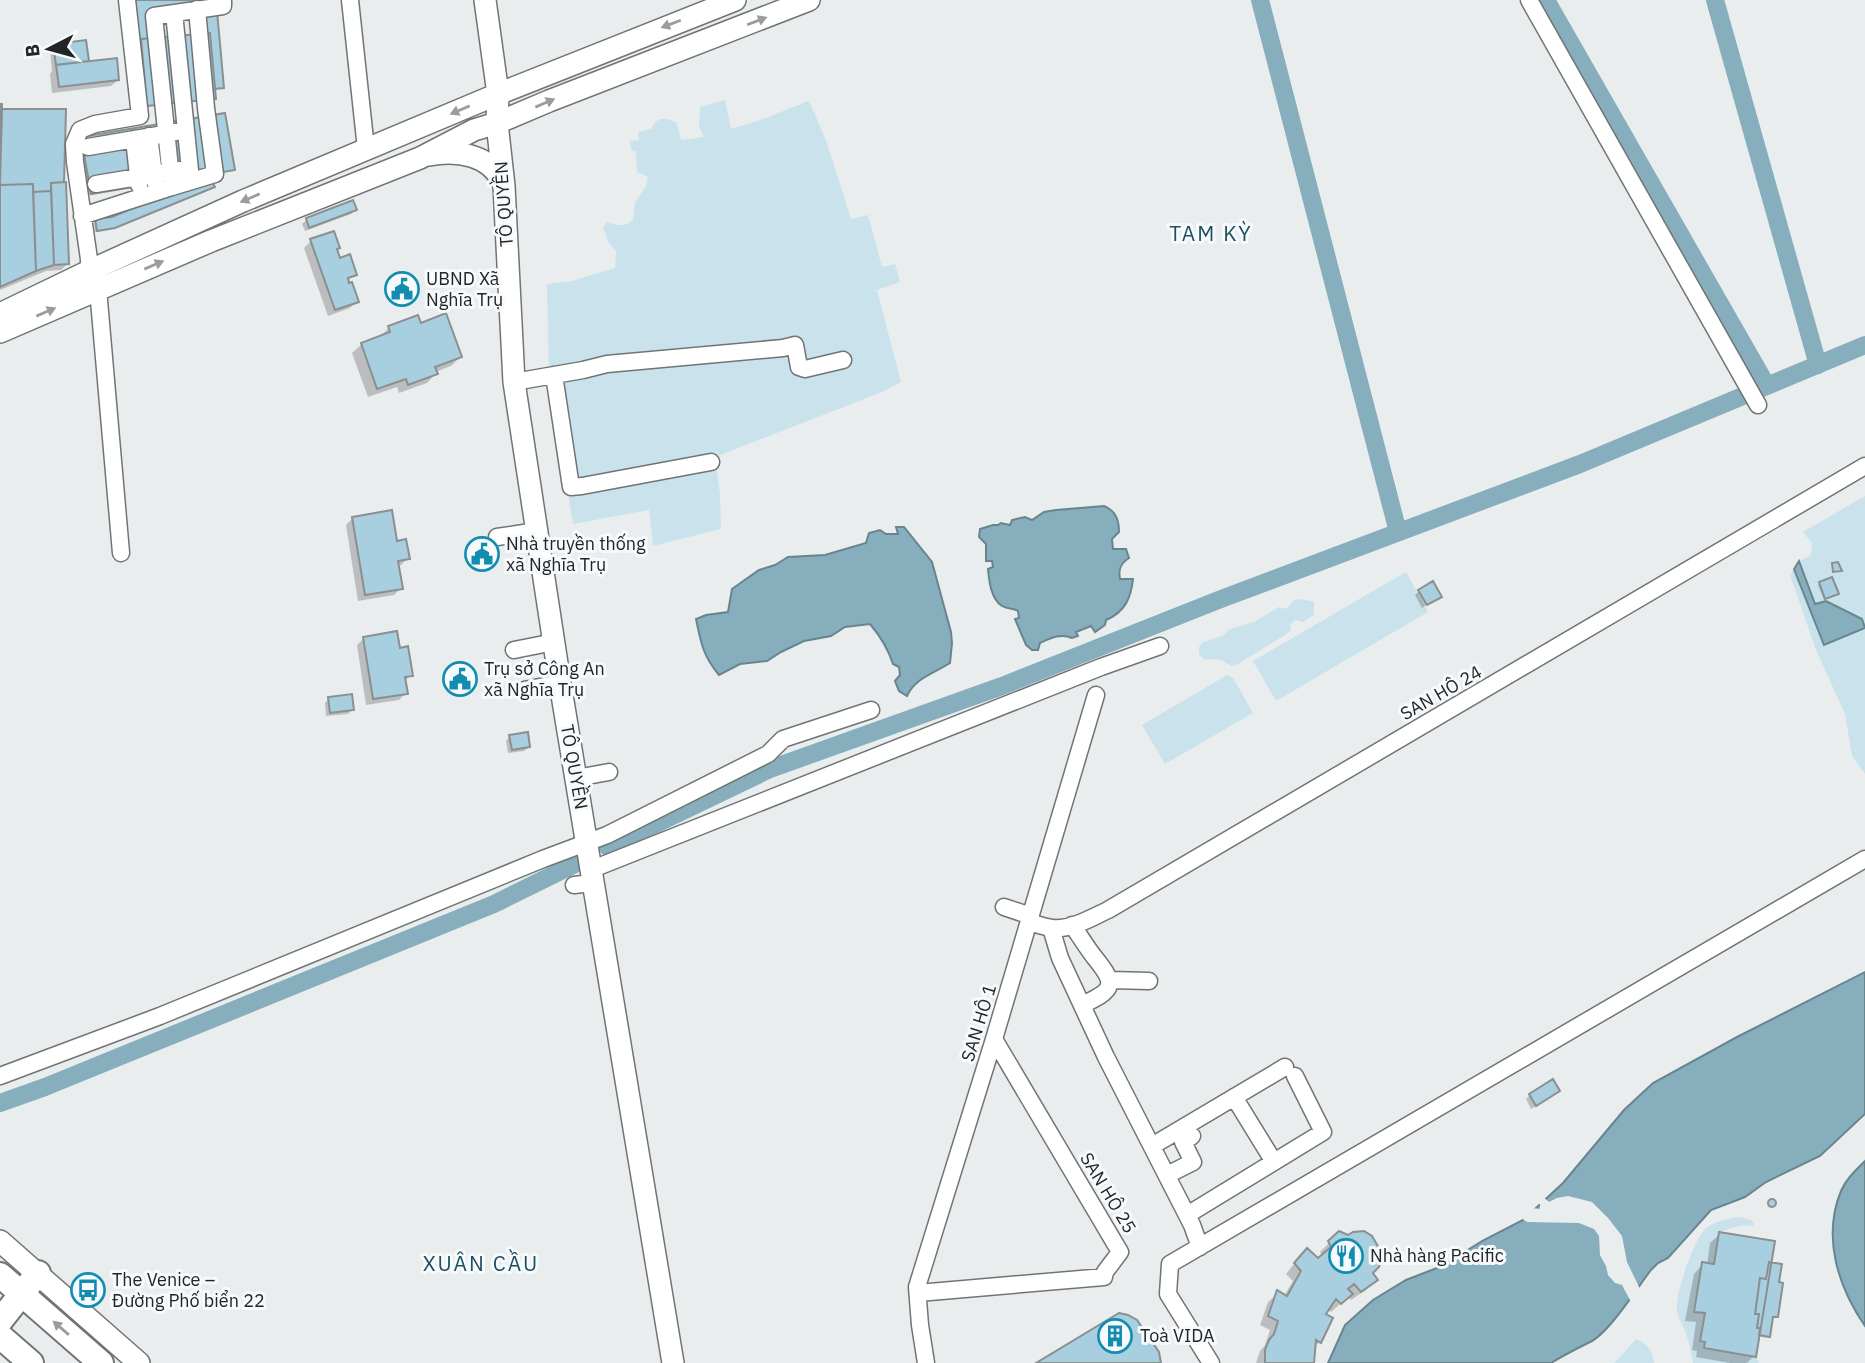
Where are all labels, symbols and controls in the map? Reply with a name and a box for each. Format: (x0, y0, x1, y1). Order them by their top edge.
north arrow (14, 14, 84, 84)
one-way arrow (746, 15, 767, 26)
one-way arrow (660, 19, 681, 30)
text: B (19, 43, 45, 58)
one-way arrow (534, 97, 555, 108)
one-way arrow (449, 104, 470, 115)
street label: TÔ QUYỀN (486, 160, 518, 248)
one-way arrow (240, 193, 261, 204)
district label: TAM KỲ (1169, 219, 1253, 247)
one-way arrow (144, 260, 165, 271)
place label: UBND Xã Nghĩa Trụ (426, 267, 503, 311)
public building icon: UBND Xã Nghĩa Trụ (383, 270, 421, 308)
one-way arrow (36, 307, 57, 318)
place label: Nhà truyền thống xã Nghĩa Trụ (506, 532, 646, 576)
public building icon: Nhà truyền thống xã Nghĩa Trụ (463, 535, 501, 573)
place label: Trụ sở Công An xã Nghĩa Trụ (484, 657, 605, 701)
public building icon: Trụ sở Công An xã Nghĩa Trụ (441, 660, 479, 698)
street label: SAN HÔ 24 (1396, 660, 1486, 725)
street label: TÔ QUYỀN (556, 722, 596, 811)
street label: SAN HÔ 1 (956, 981, 1001, 1064)
street label: SAN HÔ 25 (1075, 1148, 1142, 1237)
restaurant icon: Nhà hàng Pacific (1327, 1237, 1365, 1275)
place label: Nhà hàng Pacific (1370, 1244, 1504, 1267)
district label: XUÂN CẦU (423, 1248, 539, 1277)
place label: The Venice – Đường Phố biển 22 (112, 1268, 265, 1312)
bus stop icon: The Venice – Đường Phố biển 22 (69, 1271, 107, 1309)
building icon: Toà VIDA (1096, 1317, 1134, 1355)
one-way arrow (53, 1321, 70, 1337)
place label: Toà VIDA (1140, 1324, 1215, 1347)

